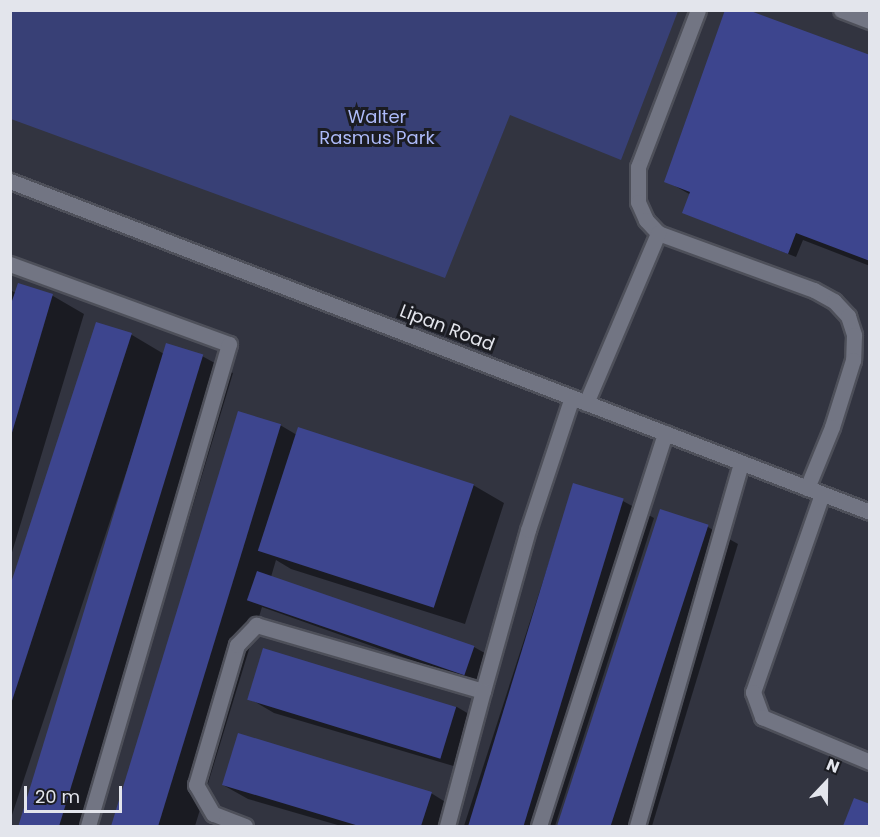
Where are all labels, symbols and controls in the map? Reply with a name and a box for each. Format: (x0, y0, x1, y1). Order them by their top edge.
park label: Walter Rasmus Park (319, 107, 435, 150)
street label: Lipan Road (397, 300, 497, 356)
north arrow (796, 753, 856, 813)
text: N (823, 753, 843, 779)
scale bar (27, 774, 124, 812)
text: 20 m (35, 784, 80, 809)

